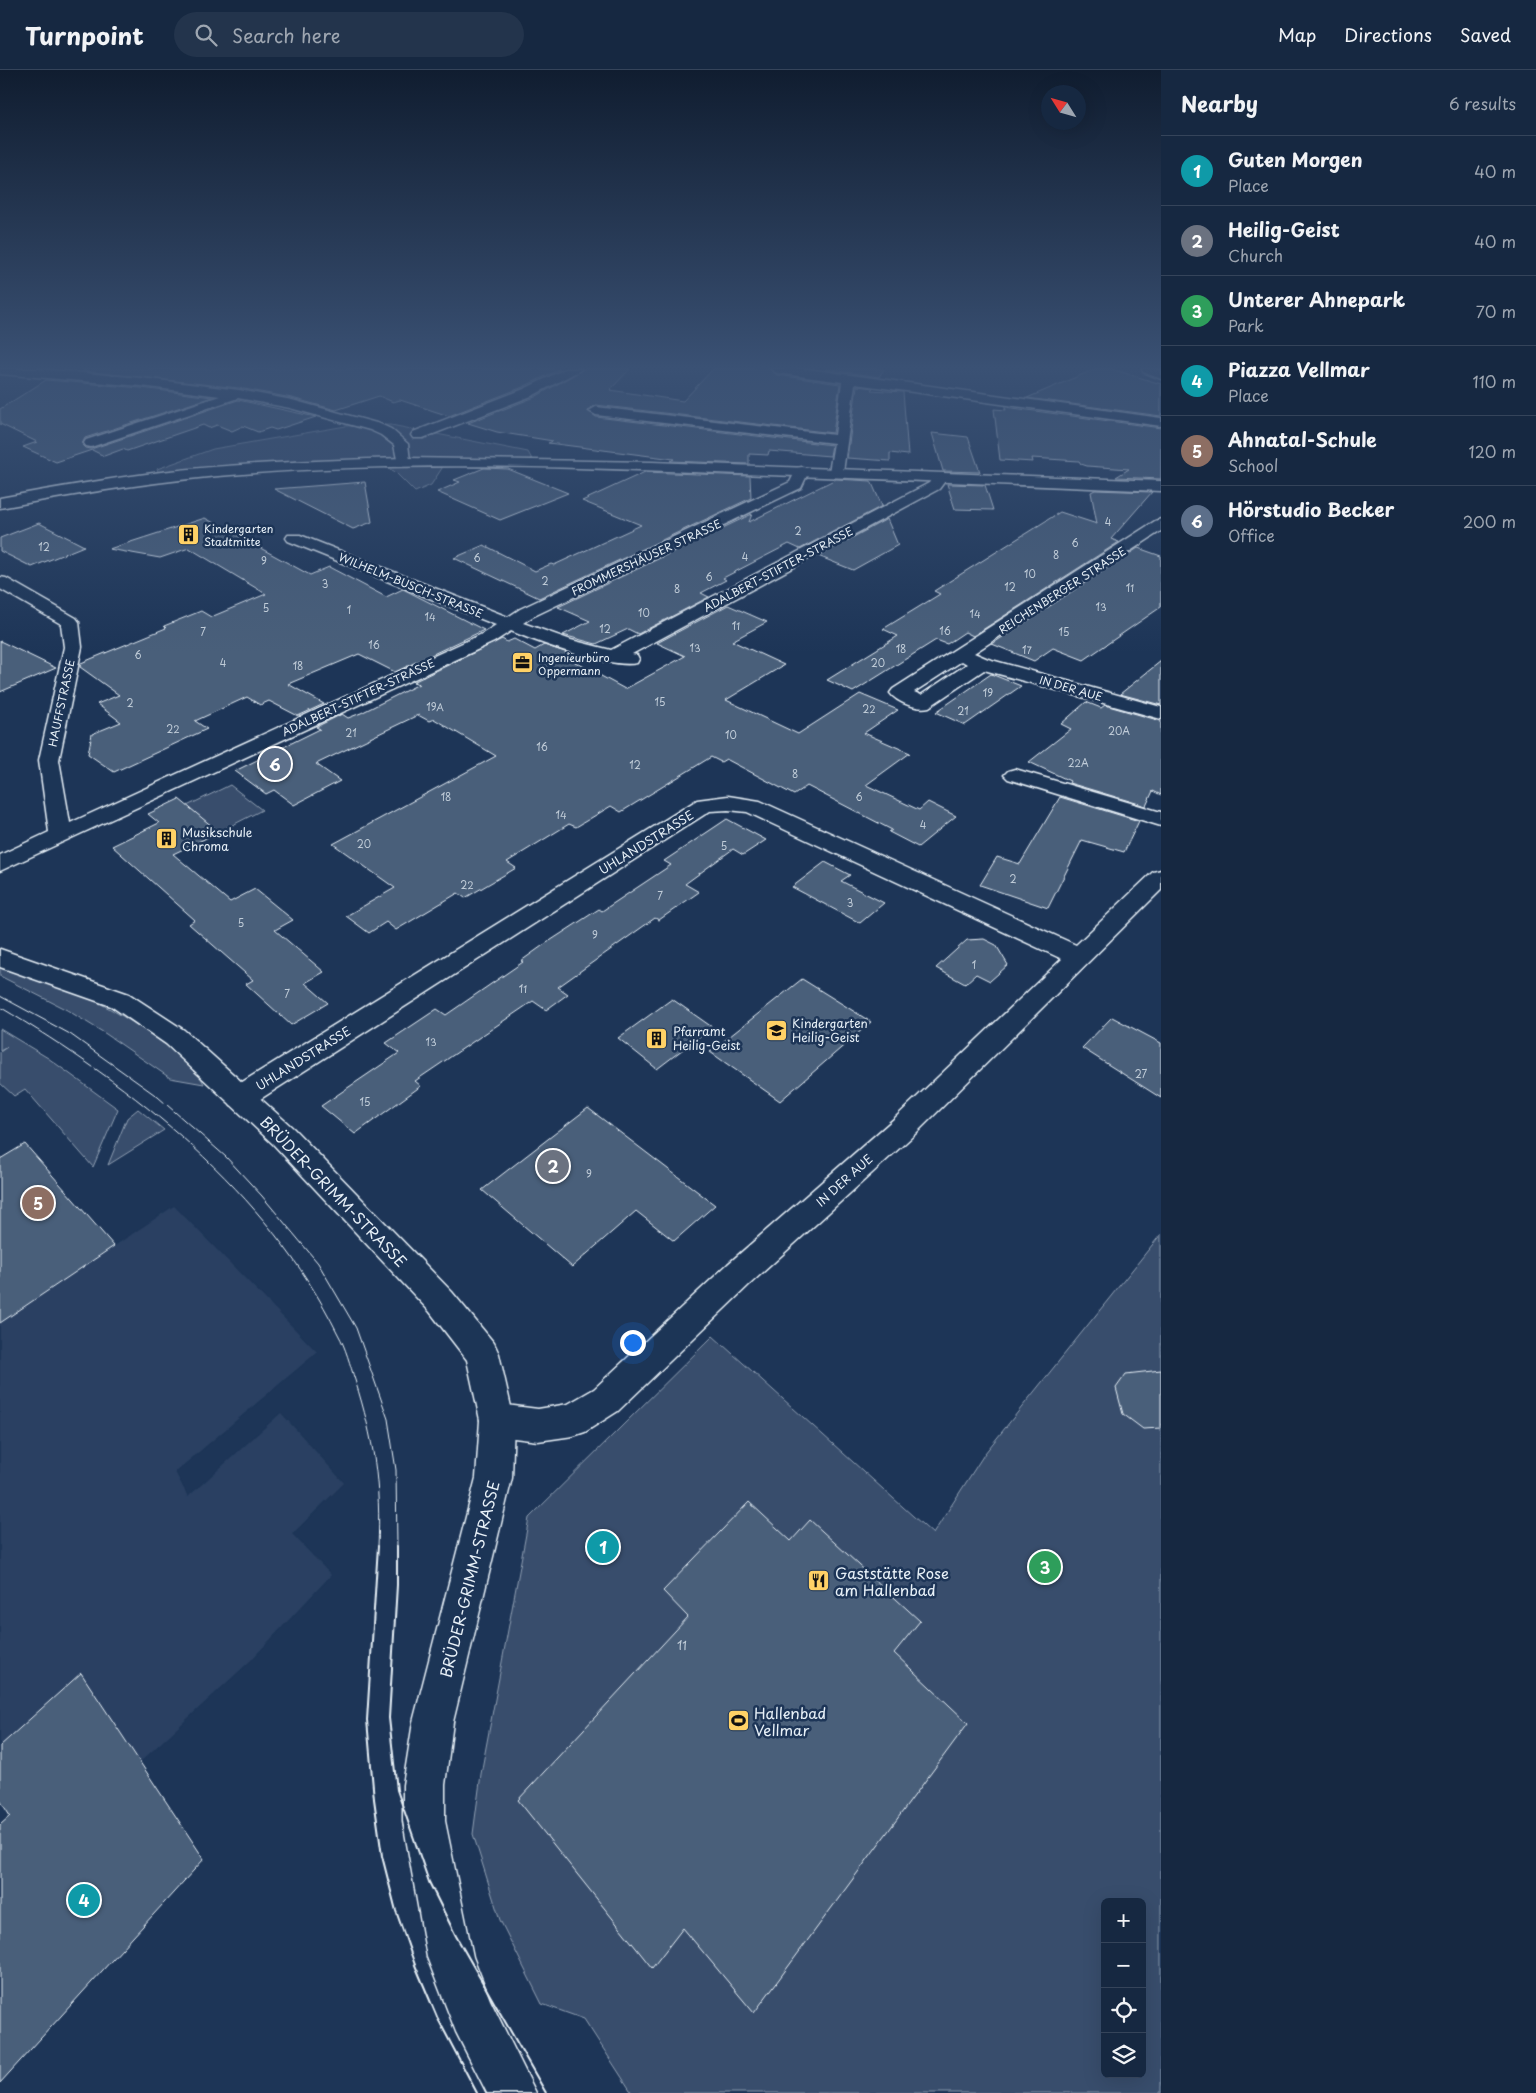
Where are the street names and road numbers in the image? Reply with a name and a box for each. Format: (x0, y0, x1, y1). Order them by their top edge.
street label: FROMMERSHÄUSER STRASSE (568, 515, 724, 599)
street label: ADALBERT-STIFTER-STRASSE (700, 522, 856, 616)
street label: REICHENBERGER STRASSE (995, 542, 1129, 638)
street label: WILHELM-BUSCH-STRASSE (336, 548, 486, 622)
street label: ADALBERT-STIFTER-STRASSE (279, 654, 437, 740)
street label: HAUFFSTRASSE (43, 658, 79, 748)
street label: IN DER AUE (1037, 671, 1105, 705)
street label: UHLANDSTRASSE (595, 805, 697, 878)
street label: UHLANDSTRASSE (252, 1021, 354, 1094)
street label: BRÜDER-GRIMM-STRASSE (255, 1110, 413, 1272)
street label: IN DER AUE (812, 1149, 877, 1210)
street label: BRÜDER-GRIMM-STRASSE (433, 1478, 505, 1680)

